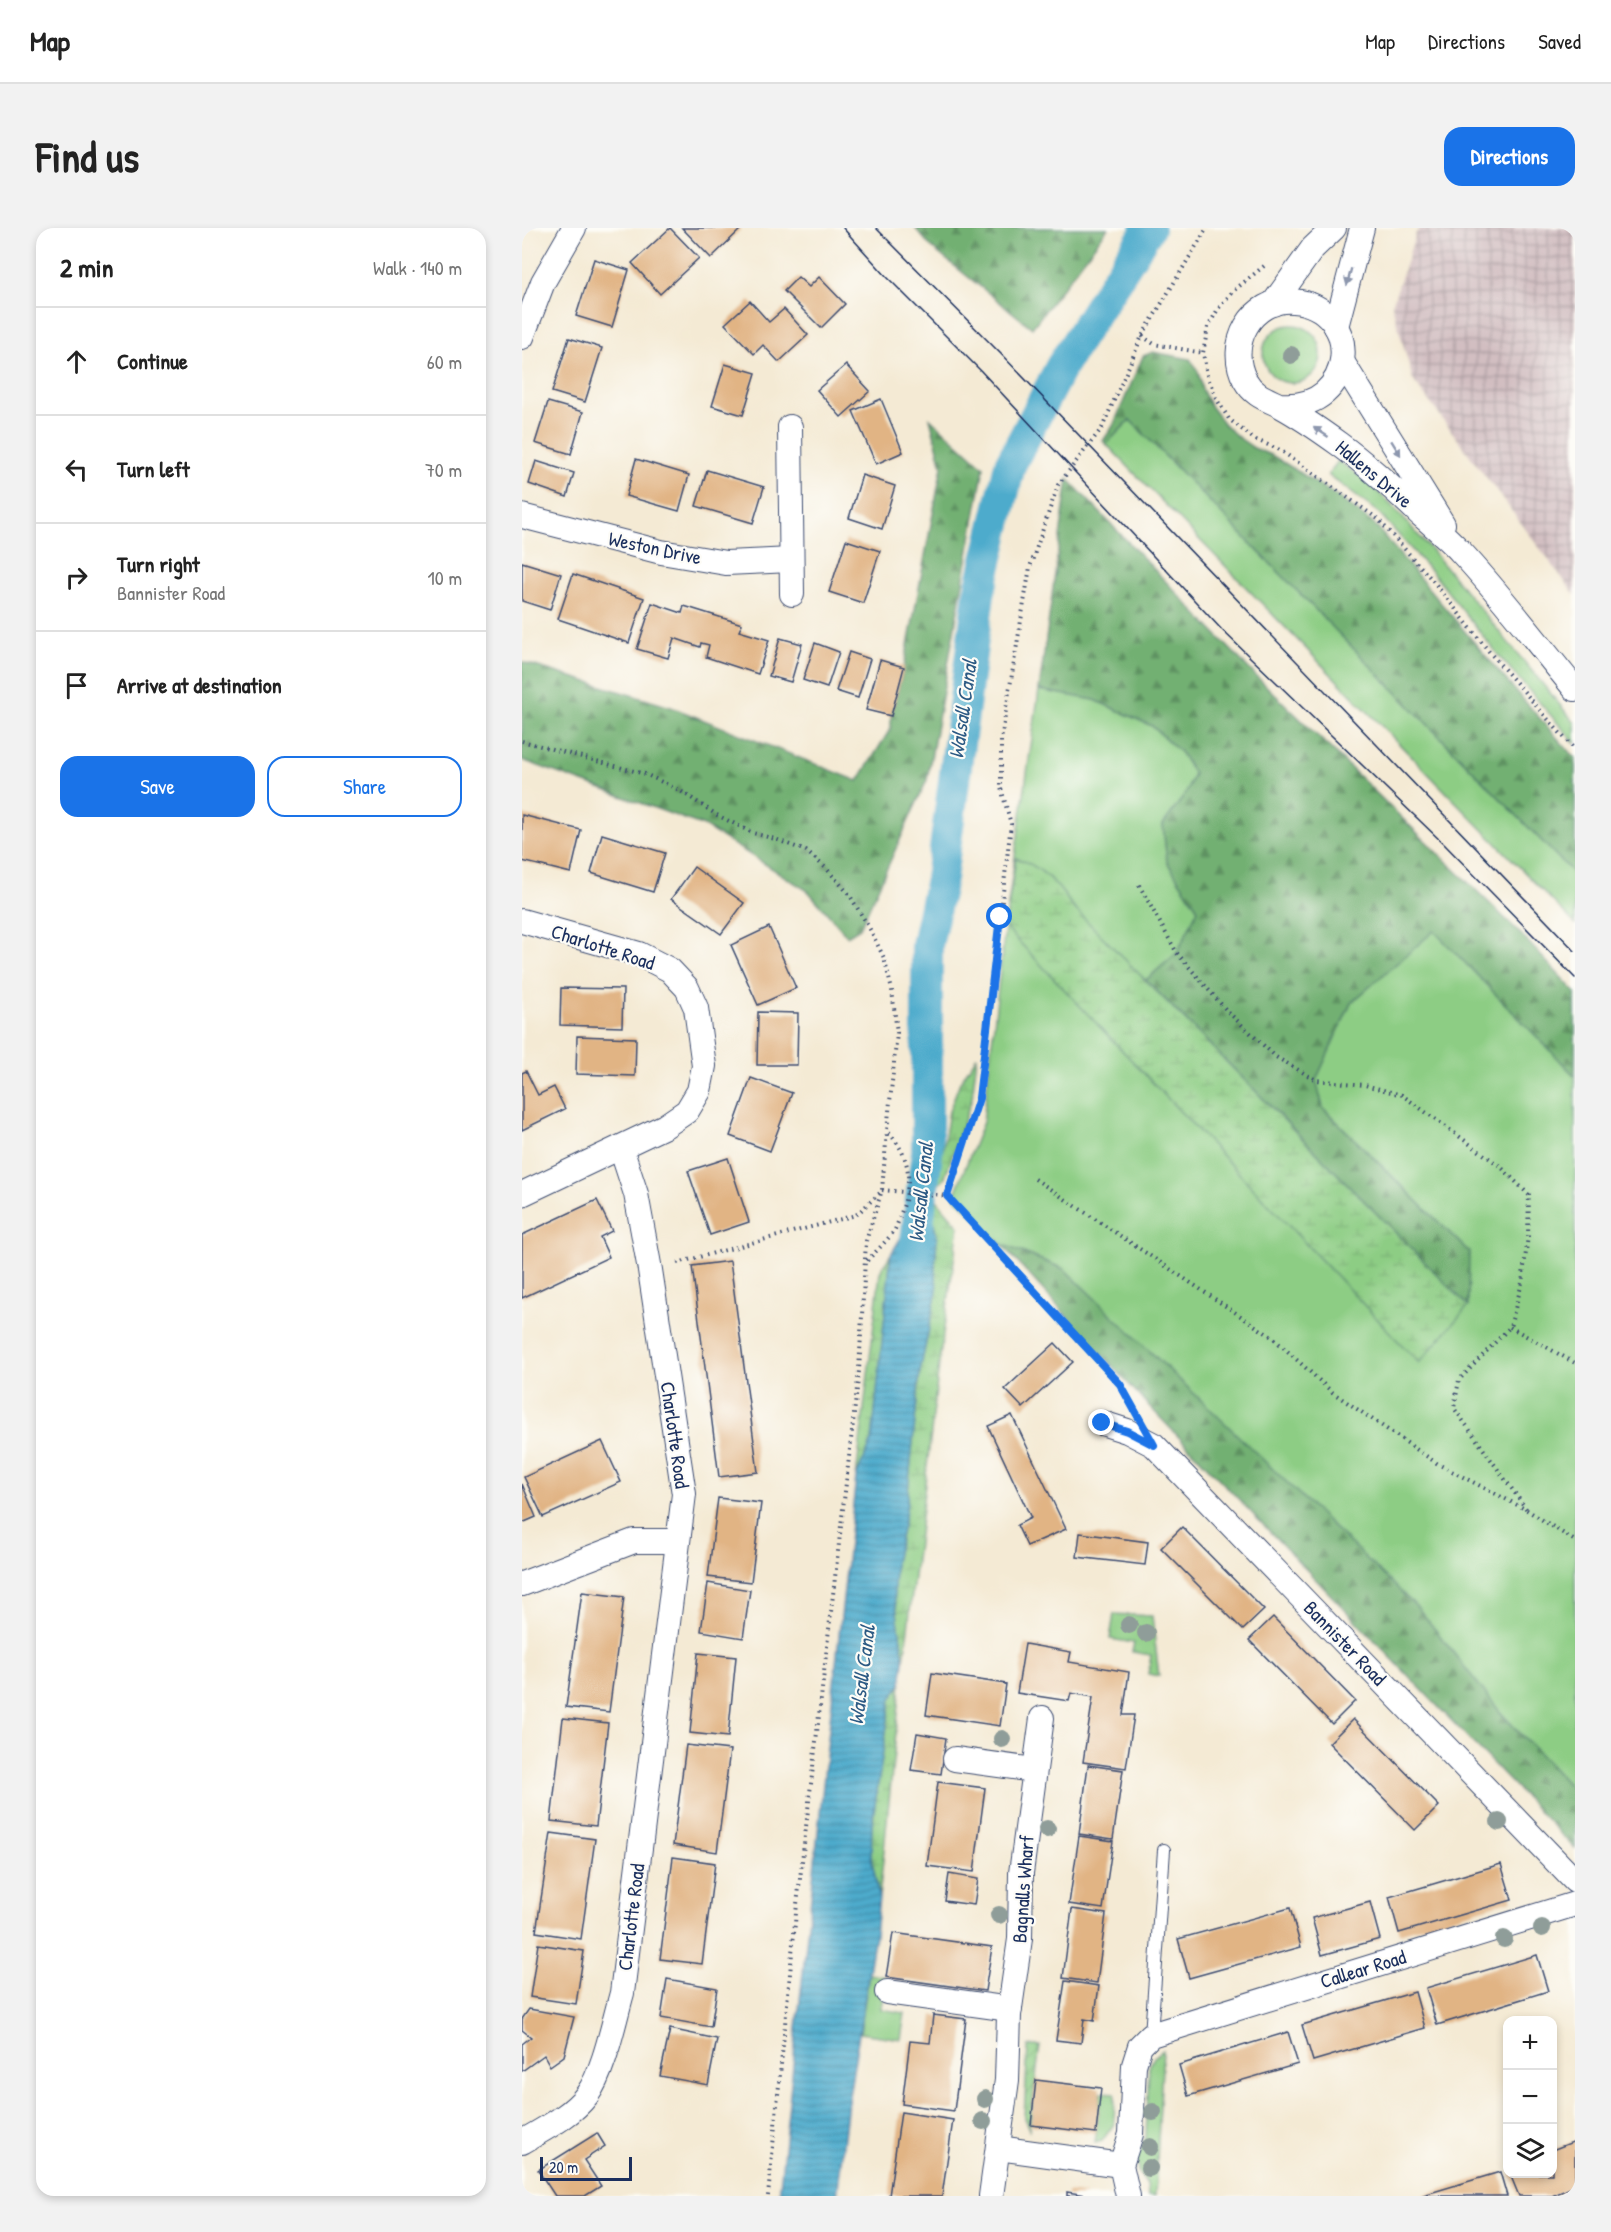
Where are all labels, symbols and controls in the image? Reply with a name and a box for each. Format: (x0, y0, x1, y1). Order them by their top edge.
text: Map (30, 22, 70, 60)
text: Map (1365, 27, 1395, 56)
text: Directions (1428, 27, 1505, 56)
text: Saved (1538, 27, 1581, 56)
button: Directions (1444, 127, 1575, 186)
text: Find us (36, 128, 139, 185)
text: 2 min (60, 250, 113, 285)
text: Walk · 140 m (373, 254, 462, 281)
one-way arrow (1343, 268, 1353, 287)
icon: ahead (60, 345, 93, 378)
text: Continue (117, 346, 188, 376)
text: 60 m (427, 348, 462, 375)
one-way arrow (1313, 427, 1329, 438)
street label: Hallens Drive (1330, 433, 1419, 514)
one-way arrow (1390, 440, 1402, 456)
icon: left (60, 453, 93, 486)
text: Turn left (117, 454, 190, 484)
text: 70 m (425, 456, 462, 483)
street label: Weston Drive (606, 525, 704, 571)
text: Turn right (117, 549, 200, 579)
icon: right (60, 561, 93, 594)
text: 10 m (428, 564, 462, 591)
text: Bannister Road (117, 579, 225, 606)
water label: Walsall Canal (941, 656, 984, 760)
icon: arrive (60, 669, 93, 702)
text: Arrive at destination (117, 670, 282, 700)
button: Save (60, 756, 255, 817)
button: Share (267, 756, 462, 817)
route start (986, 903, 1012, 929)
street label: Charlotte Road (548, 917, 659, 976)
water label: Walsall Canal (901, 1139, 940, 1243)
street label: Charlotte Road (655, 1380, 696, 1490)
route end (1088, 1409, 1114, 1435)
street label: Bannister Road (1298, 1594, 1393, 1691)
water label: Walsall Canal (841, 1622, 882, 1726)
street label: Bagnalls Wharf (1005, 1834, 1040, 1944)
street label: Charlotte Road (611, 1862, 650, 1972)
street label: Callear Road (1317, 1943, 1409, 1994)
map controls (1503, 2016, 1557, 2178)
button: + (1503, 2016, 1557, 2070)
button: − (1503, 2070, 1557, 2124)
button: layers (1503, 2124, 1557, 2178)
scale bar (540, 2154, 632, 2182)
text: 20 m (549, 2156, 578, 2178)

